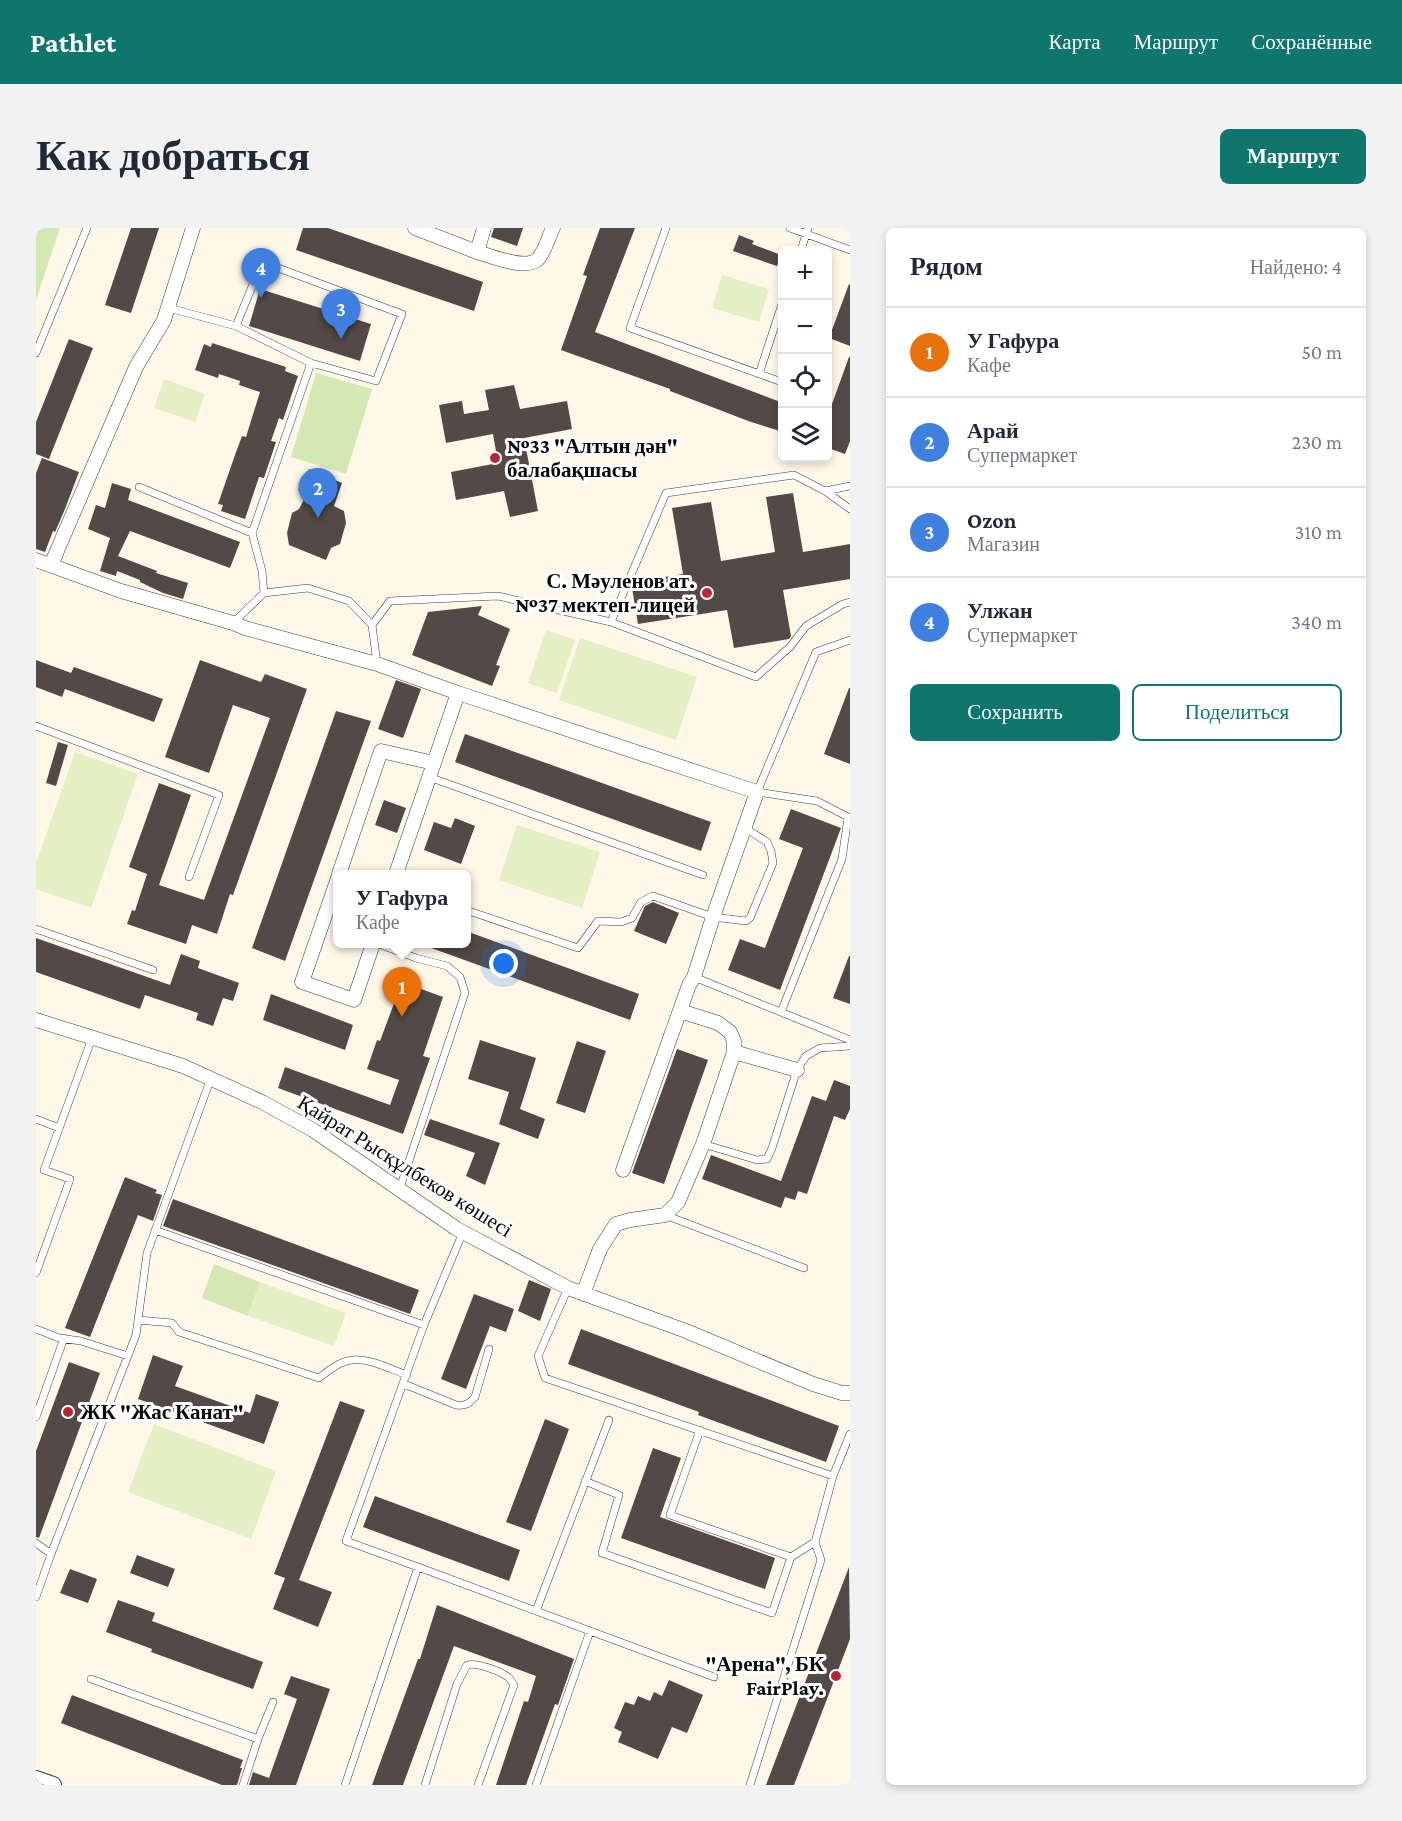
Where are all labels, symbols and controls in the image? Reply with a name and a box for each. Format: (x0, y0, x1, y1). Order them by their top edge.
text: Pathlet (30, 27, 116, 58)
text: Карта (1049, 30, 1101, 54)
text: Маршрут (1134, 30, 1218, 54)
text: Сохранённые (1251, 30, 1372, 54)
button: Маршрут (1220, 129, 1366, 184)
text: Как добраться (36, 132, 310, 179)
map controls (778, 246, 832, 462)
button: + (778, 246, 832, 300)
pin: 4 (242, 248, 280, 298)
text: Рядом (910, 252, 983, 281)
text: Найдено: 4 (1250, 256, 1342, 278)
pin: 3 (322, 290, 360, 339)
button: − (778, 300, 832, 354)
text: У Гафура (967, 328, 1059, 353)
text: 1 (926, 341, 933, 363)
text: 50 m (1301, 341, 1342, 363)
button: locate (778, 354, 832, 408)
text: Кафе (967, 354, 1011, 376)
button: layers (778, 408, 832, 462)
text: Арай (967, 418, 1019, 443)
text: 2 (924, 431, 935, 453)
text: 230 m (1292, 431, 1342, 453)
place label: №33 "Алтын дән" балабақшасы (507, 434, 678, 482)
text: Супермаркет (967, 444, 1077, 466)
marker: №33 "Алтын дән" балабақшасы (488, 451, 502, 465)
pin: 2 (298, 468, 338, 518)
text: Ozon (967, 508, 1016, 533)
text: 3 (925, 521, 934, 543)
text: 310 m (1295, 521, 1342, 543)
text: Магазин (967, 533, 1040, 555)
place label: С. Мәуленов ат. №37 мектеп-лицей (515, 569, 695, 617)
marker: С. Мәуленов ат. №37 мектеп-лицей (700, 586, 714, 600)
text: Улжан (967, 598, 1033, 623)
text: 4 (924, 611, 935, 633)
text: 340 m (1291, 611, 1342, 633)
text: Супермаркет (967, 624, 1077, 646)
button: Сохранить (910, 684, 1120, 741)
button: Поделиться (1132, 684, 1342, 741)
popup (333, 870, 471, 948)
text: У Гафура (356, 885, 448, 910)
text: Кафе (356, 911, 400, 933)
your location (489, 949, 518, 978)
pin: 1 (382, 968, 422, 1017)
street label: Қайрат Рысқұлбеков көшесі (293, 1090, 517, 1242)
place label: ЖК "Жас Канат" (80, 1400, 244, 1424)
marker: ЖК "Жас Канат" (61, 1405, 75, 1419)
place label: "Арена", БК FairPlay. (705, 1652, 825, 1700)
marker: "Арена", БК FairPlay. (829, 1669, 843, 1683)

